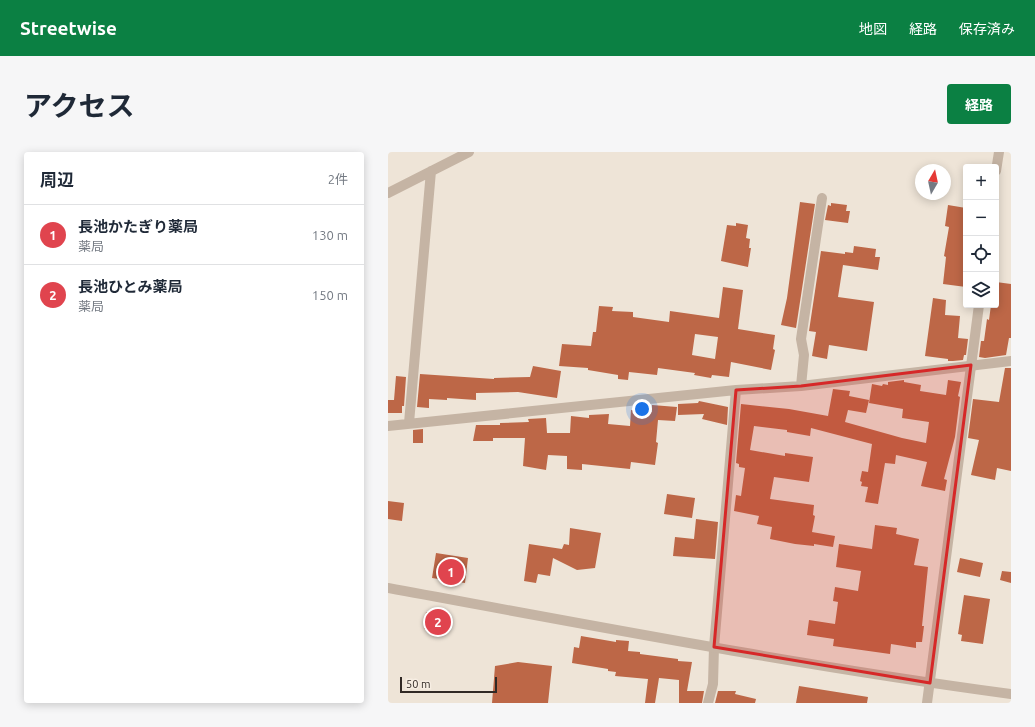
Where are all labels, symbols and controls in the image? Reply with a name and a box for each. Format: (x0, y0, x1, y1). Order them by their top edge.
text: Streetwise (20, 17, 117, 39)
text: 地図 (859, 21, 887, 37)
text: 経路 (909, 21, 937, 37)
text: 保存済み (959, 21, 1015, 37)
button: 経路 (947, 84, 1011, 124)
text: アクセス (24, 90, 135, 121)
north arrow (915, 164, 951, 200)
map controls (963, 164, 999, 308)
button: + (963, 164, 999, 200)
text: 周辺 (40, 170, 74, 189)
text: 2件 (328, 172, 348, 186)
button: − (963, 200, 999, 236)
text: 長池かたぎり薬局 (78, 218, 198, 235)
text: 1 (49, 228, 57, 242)
text: 130 m (312, 228, 348, 242)
button: locate (963, 236, 999, 272)
text: 薬局 (78, 239, 104, 253)
button: layers (963, 272, 999, 308)
text: 長池ひとみ薬局 (78, 278, 183, 295)
text: 2 (49, 288, 57, 302)
text: 150 m (312, 288, 348, 302)
text: 薬局 (78, 299, 104, 313)
your location (632, 399, 652, 419)
pin: 1 (438, 557, 464, 587)
pin: 2 (425, 607, 451, 637)
scale bar (400, 675, 497, 694)
text: 50 m (406, 678, 430, 690)

